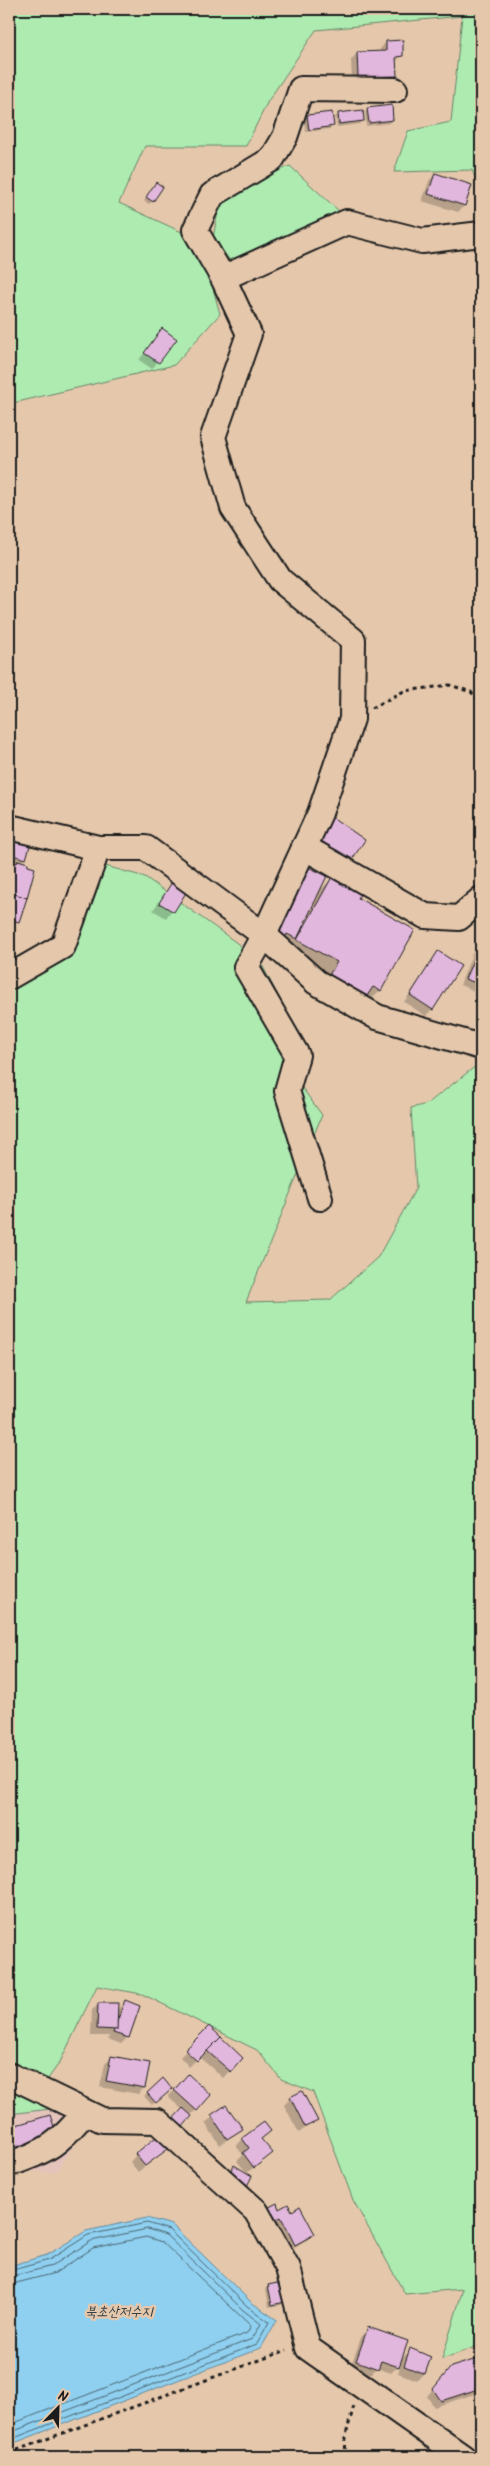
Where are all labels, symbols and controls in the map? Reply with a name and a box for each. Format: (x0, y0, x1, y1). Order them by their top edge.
water label: 북초산저수지 (85, 2301, 155, 2323)
north arrow (32, 2384, 82, 2434)
text: N (54, 2385, 71, 2409)

